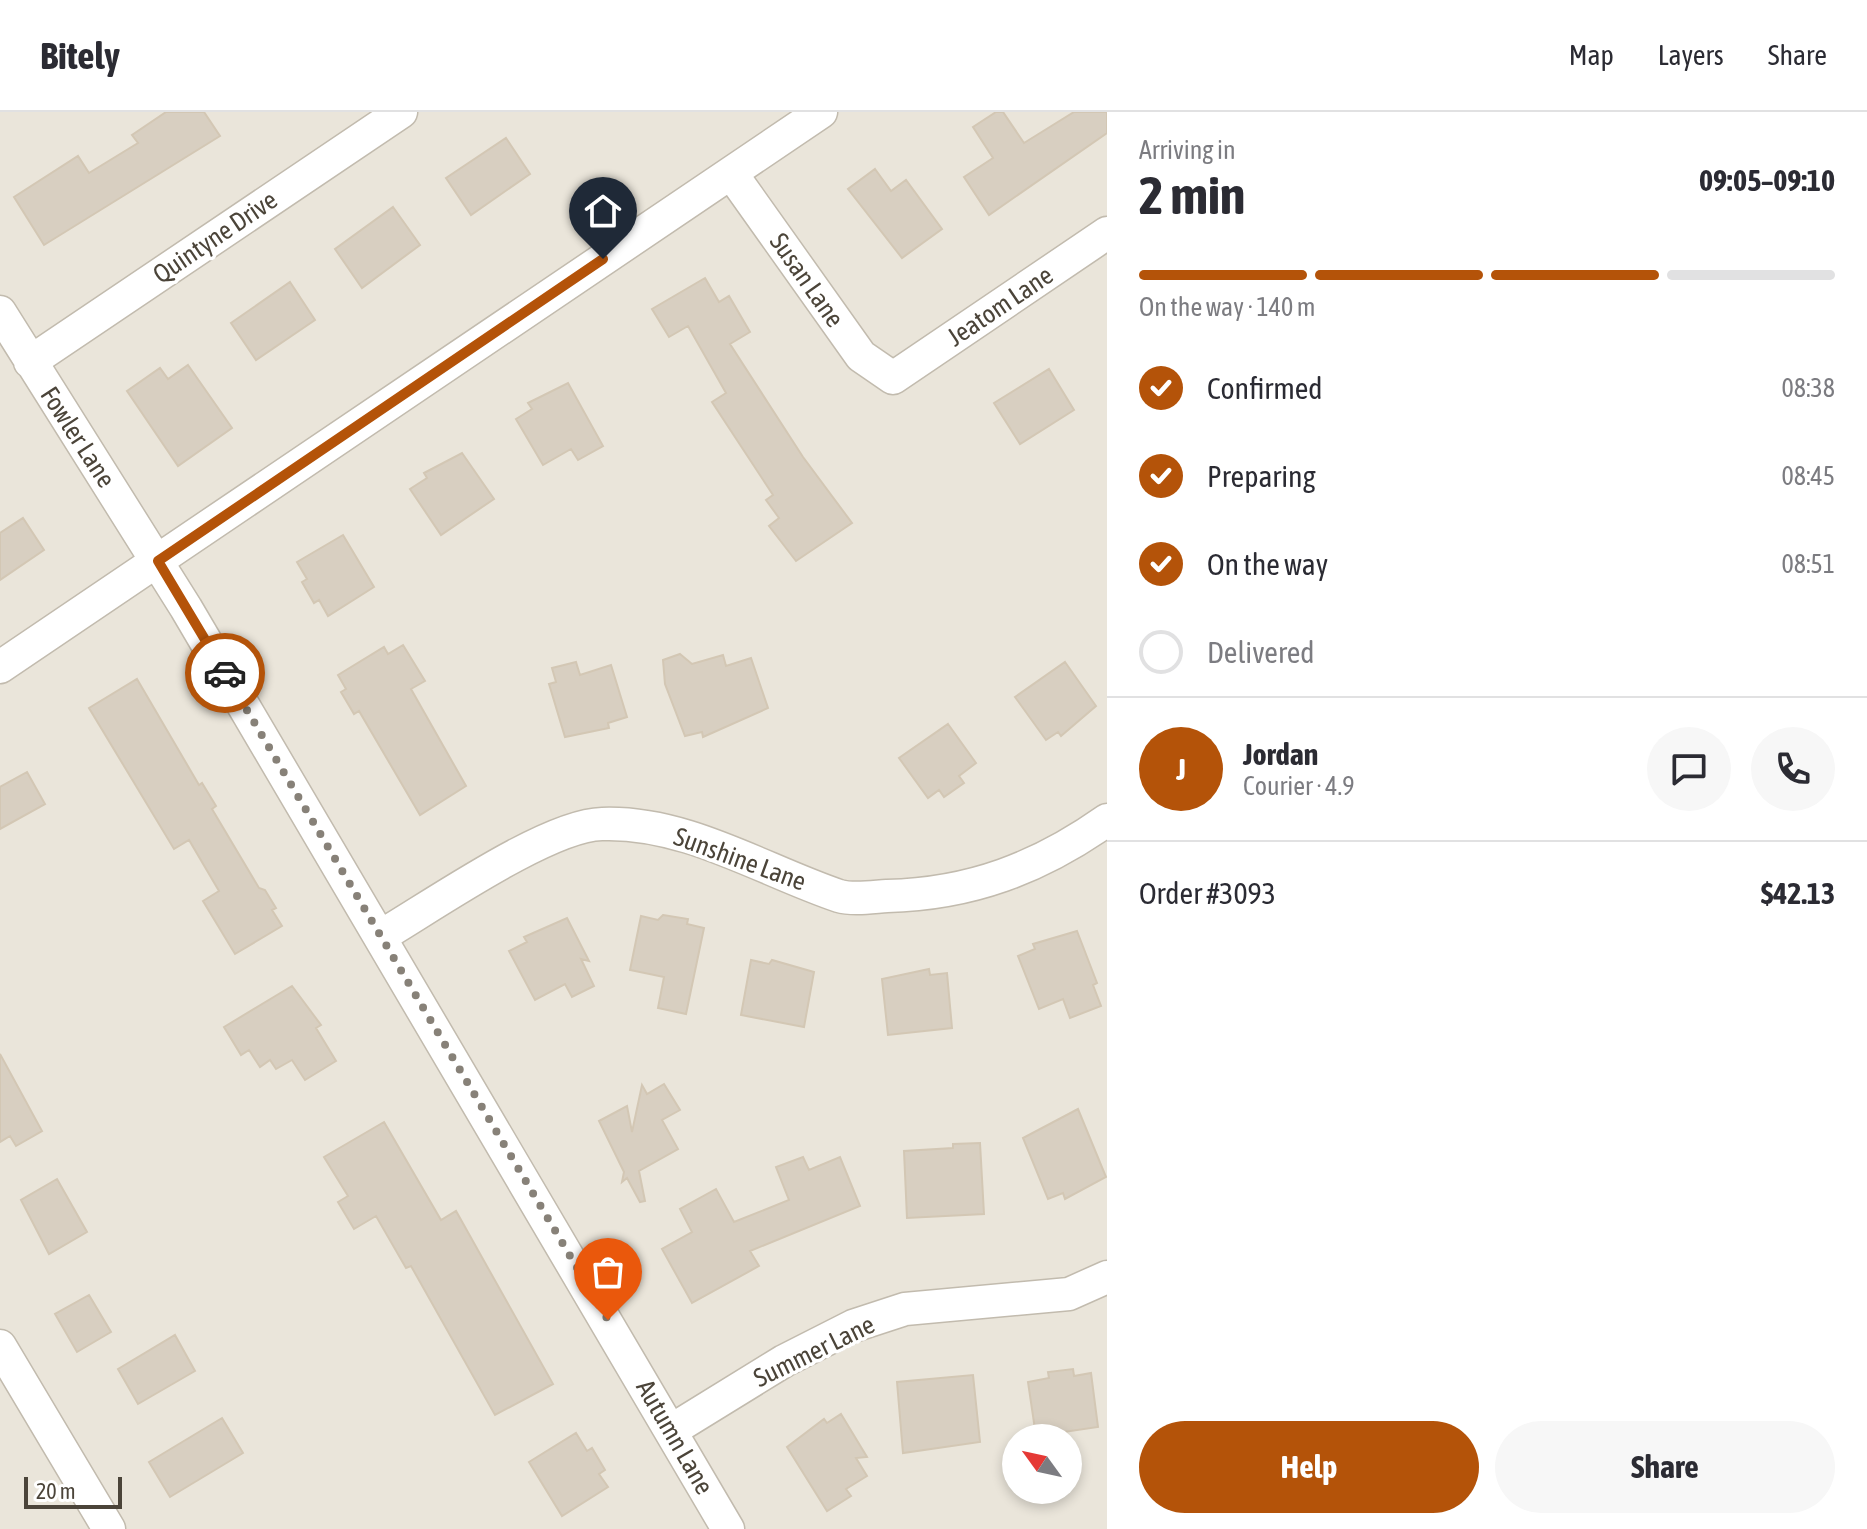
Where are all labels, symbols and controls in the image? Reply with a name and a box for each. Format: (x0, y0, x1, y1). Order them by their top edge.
text: Bitely (40, 34, 120, 77)
text: Map (1569, 39, 1614, 71)
text: Layers (1658, 39, 1724, 71)
text: Share (1768, 39, 1827, 71)
text: Arriving in (1139, 135, 1236, 165)
text: 09:05–09:10 (1699, 163, 1835, 197)
text: 2 min (1139, 165, 1245, 225)
pin (569, 177, 637, 259)
street label: Quintyne Drive (147, 185, 283, 289)
icon: home (581, 189, 625, 233)
street label: Susan Lane (764, 227, 850, 333)
street label: Jeatom Lane (942, 260, 1058, 352)
text: On the way · 140 m (1139, 292, 1316, 322)
icon: check (1139, 366, 1183, 410)
text: Confirmed (1207, 371, 1322, 405)
text: 08:38 (1781, 373, 1835, 403)
street label: Fowler Lane (34, 381, 122, 493)
icon: check (1139, 454, 1183, 498)
text: Preparing (1207, 459, 1316, 493)
text: 08:45 (1781, 461, 1835, 491)
icon: check (1139, 542, 1183, 586)
text: On the way (1207, 547, 1328, 581)
text: 08:51 (1781, 549, 1835, 579)
courier (185, 633, 265, 713)
text: Delivered (1207, 635, 1315, 669)
icon: car (203, 651, 247, 695)
button: chat (1647, 727, 1731, 811)
button: phone (1751, 727, 1835, 811)
text: Jordan (1243, 737, 1318, 771)
text: J (1176, 752, 1186, 786)
text: Courier · 4.9 (1243, 771, 1354, 801)
street label: Sunshine Lane (670, 821, 810, 897)
text: Order #3093 (1139, 876, 1276, 910)
text: $42.13 (1761, 876, 1835, 910)
pin (574, 1238, 642, 1320)
icon: bag (586, 1250, 630, 1294)
street label: Summer Lane (749, 1309, 879, 1393)
street label: Autumn Lane (630, 1375, 720, 1499)
button: Help (1139, 1421, 1479, 1513)
button: Share (1495, 1421, 1835, 1513)
north arrow (1002, 1424, 1082, 1504)
map controls (1002, 1424, 1082, 1504)
scale bar (24, 1473, 122, 1509)
text: 20 m (36, 1478, 76, 1504)

